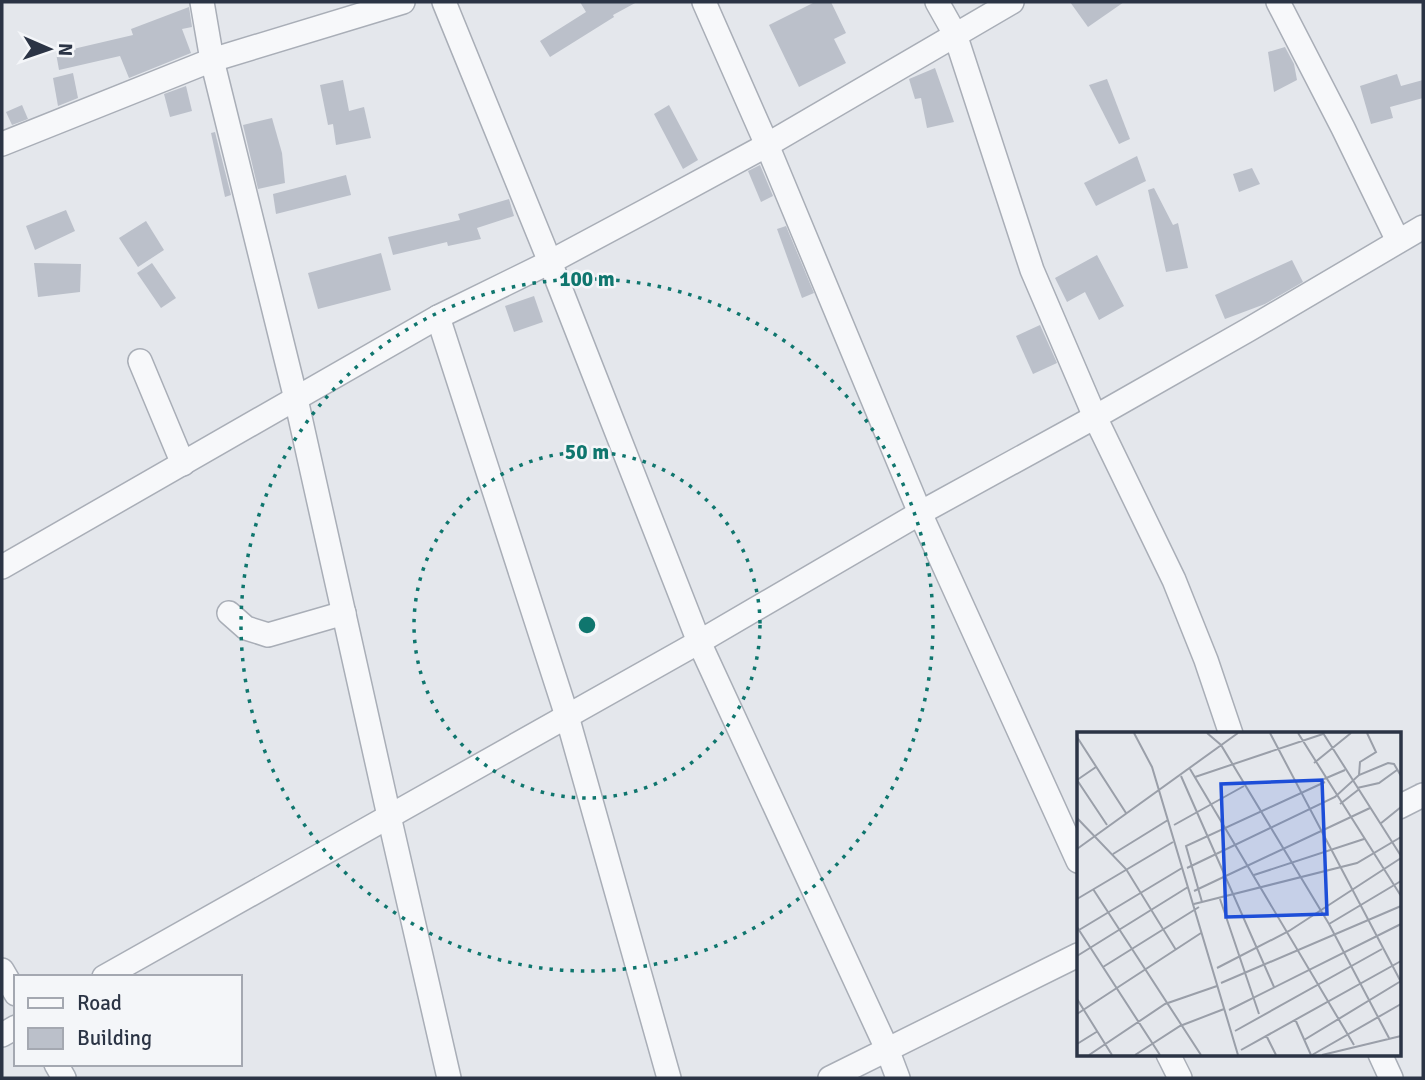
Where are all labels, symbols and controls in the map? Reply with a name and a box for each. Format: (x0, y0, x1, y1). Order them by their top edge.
north arrow (14, 14, 84, 84)
text: N (53, 43, 77, 57)
text: 100 m (559, 266, 615, 292)
text: 50 m (565, 439, 609, 465)
centre of rings (575, 613, 599, 637)
inset map (1077, 732, 1400, 1056)
legend (14, 975, 242, 1066)
text: Road (77, 990, 122, 1016)
text: Building (77, 1025, 152, 1051)

